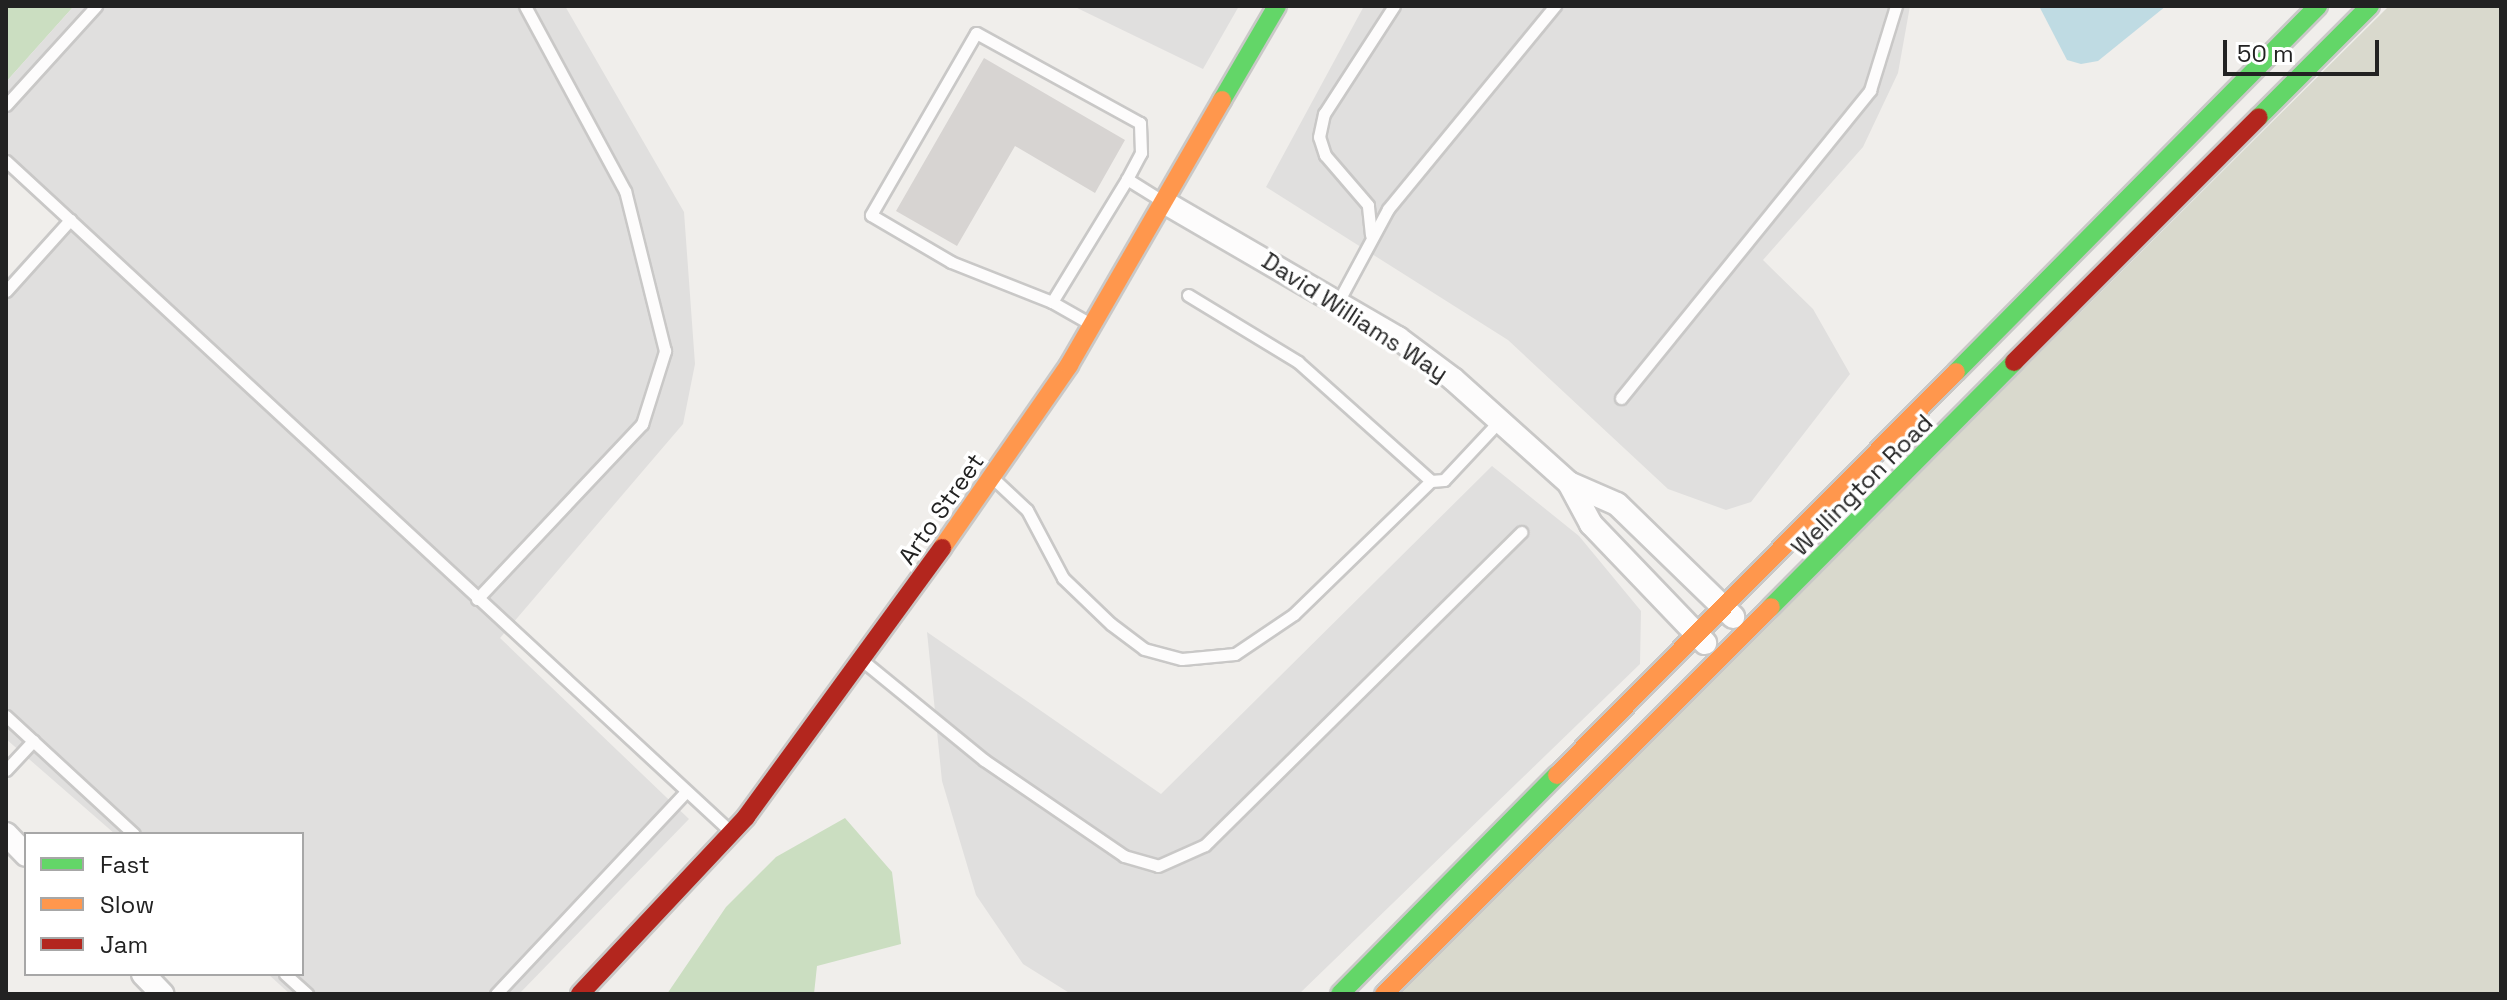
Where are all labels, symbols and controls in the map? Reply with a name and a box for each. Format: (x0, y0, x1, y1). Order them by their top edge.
scale bar (2227, 24, 2383, 74)
text: 50 m (2237, 38, 2294, 69)
street label: David Williams Way (1256, 246, 1454, 388)
street label: Wellington Road (1785, 408, 1939, 562)
street label: Arto Street (892, 448, 990, 570)
legend (24, 832, 304, 976)
text: Fast (100, 849, 150, 880)
text: Slow (100, 889, 154, 920)
text: Jam (100, 929, 148, 960)

